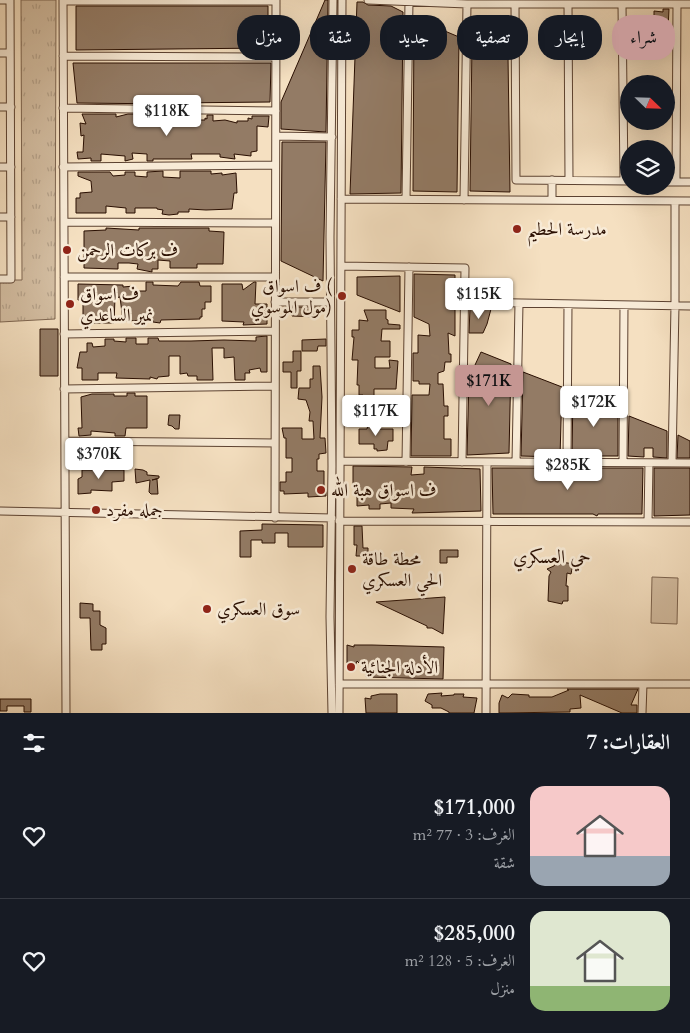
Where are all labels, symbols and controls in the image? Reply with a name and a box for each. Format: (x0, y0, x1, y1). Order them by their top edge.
chip: منزل (237, 15, 300, 60)
chip: شقة (310, 15, 370, 60)
chip: جديد (380, 15, 447, 60)
chip: تصفية (457, 15, 528, 60)
chip: إيجار (538, 15, 602, 60)
chip: شراء (612, 15, 675, 60)
north arrow (620, 75, 675, 130)
map controls (620, 75, 675, 195)
pin: $118K (132, 94, 202, 137)
text: $118K (144, 100, 190, 122)
button: layers (620, 140, 675, 195)
place label: مدرسة الحطيم (527, 217, 607, 247)
marker: مدرسة الحطيم (511, 223, 523, 235)
place label: ف بركات الرحمن (77, 238, 178, 263)
marker: ف بركات الرحمن (61, 244, 73, 256)
place label: ف اسواق ( مول الموسوي) (251, 274, 332, 322)
pin: $115K (444, 278, 514, 320)
place label: ف اسواق نمير الساعدي (80, 282, 153, 330)
text: $115K (456, 283, 502, 305)
marker: ف اسواق ( مول الموسوي) (336, 290, 348, 302)
marker: ف اسواق نمير الساعدي (64, 298, 76, 310)
pin: $171K (454, 364, 524, 407)
text: $171K (466, 370, 512, 392)
pin: $172K (559, 386, 629, 428)
text: $172K (571, 391, 617, 413)
pin: $117K (341, 394, 411, 437)
text: $117K (353, 400, 399, 422)
pin: $370K (64, 438, 134, 480)
text: $370K (76, 443, 122, 465)
pin: $285K (533, 448, 603, 491)
text: $285K (545, 454, 591, 476)
place label: ف اسواق هبة الله (331, 476, 436, 503)
marker: ف اسواق هبة الله (315, 484, 327, 496)
place label: جمله مفرد (106, 498, 163, 523)
marker: جمله مفرد (90, 504, 102, 516)
district label: حي العسكري (513, 544, 591, 572)
place label: محطة طاقة الحي العسكري (362, 547, 442, 597)
marker: محطة طاقة الحي العسكري (346, 563, 358, 575)
place label: سوق العسكري (217, 597, 300, 624)
marker: سوق العسكري (201, 603, 213, 615)
place label: الأدلة الجنائية (361, 654, 438, 680)
marker: الأدلة الجنائية (345, 661, 357, 673)
text: العقارات: 7 (586, 728, 670, 757)
icon: filters (20, 729, 48, 757)
text: $171,000 (434, 793, 515, 822)
icon: home (570, 806, 630, 866)
icon: heart (20, 822, 48, 850)
text: الغرف: 3 · 77 m² (413, 824, 515, 846)
text: شقة (494, 852, 515, 874)
text: $285,000 (434, 919, 515, 948)
icon: home (570, 931, 630, 991)
icon: heart (20, 947, 48, 975)
text: الغرف: 5 · 128 m² (405, 950, 515, 972)
text: منزل (490, 978, 515, 1000)

